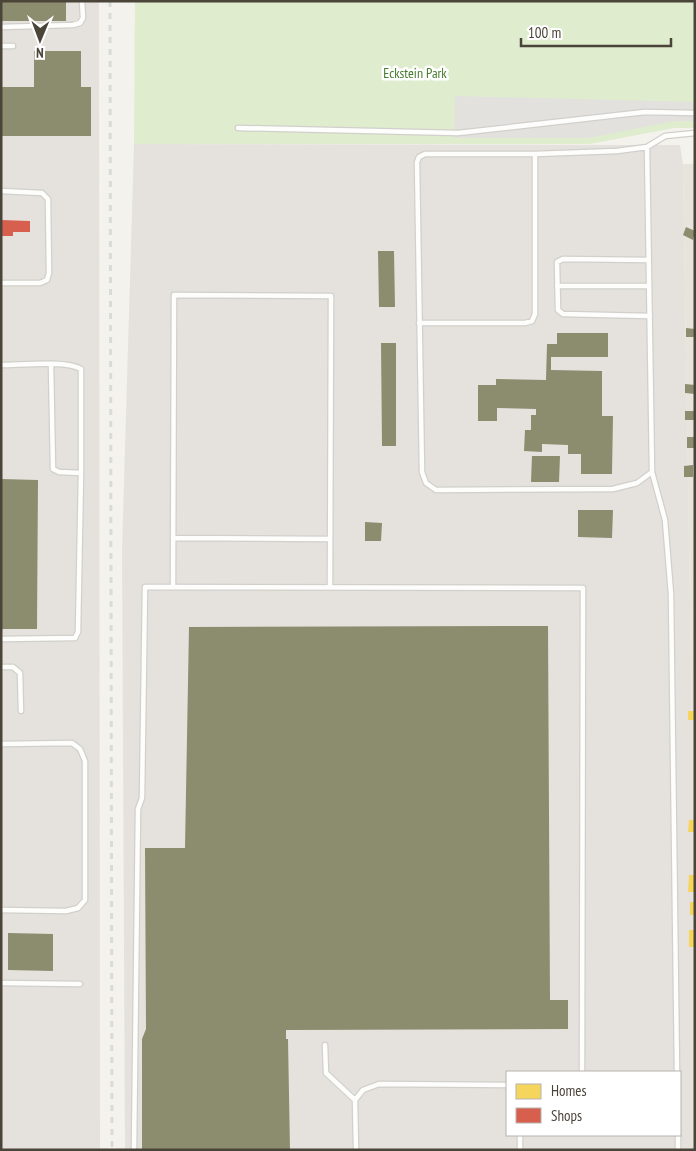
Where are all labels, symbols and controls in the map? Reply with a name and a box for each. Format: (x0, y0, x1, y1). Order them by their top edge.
north arrow (15, 15, 65, 65)
scale bar (521, 15, 671, 47)
text: 100 m (528, 23, 561, 42)
text: N (36, 44, 44, 62)
park label: Eckstein Park (383, 64, 447, 82)
legend (506, 1071, 681, 1136)
text: Homes (551, 1081, 587, 1100)
text: Shops (551, 1106, 582, 1125)

